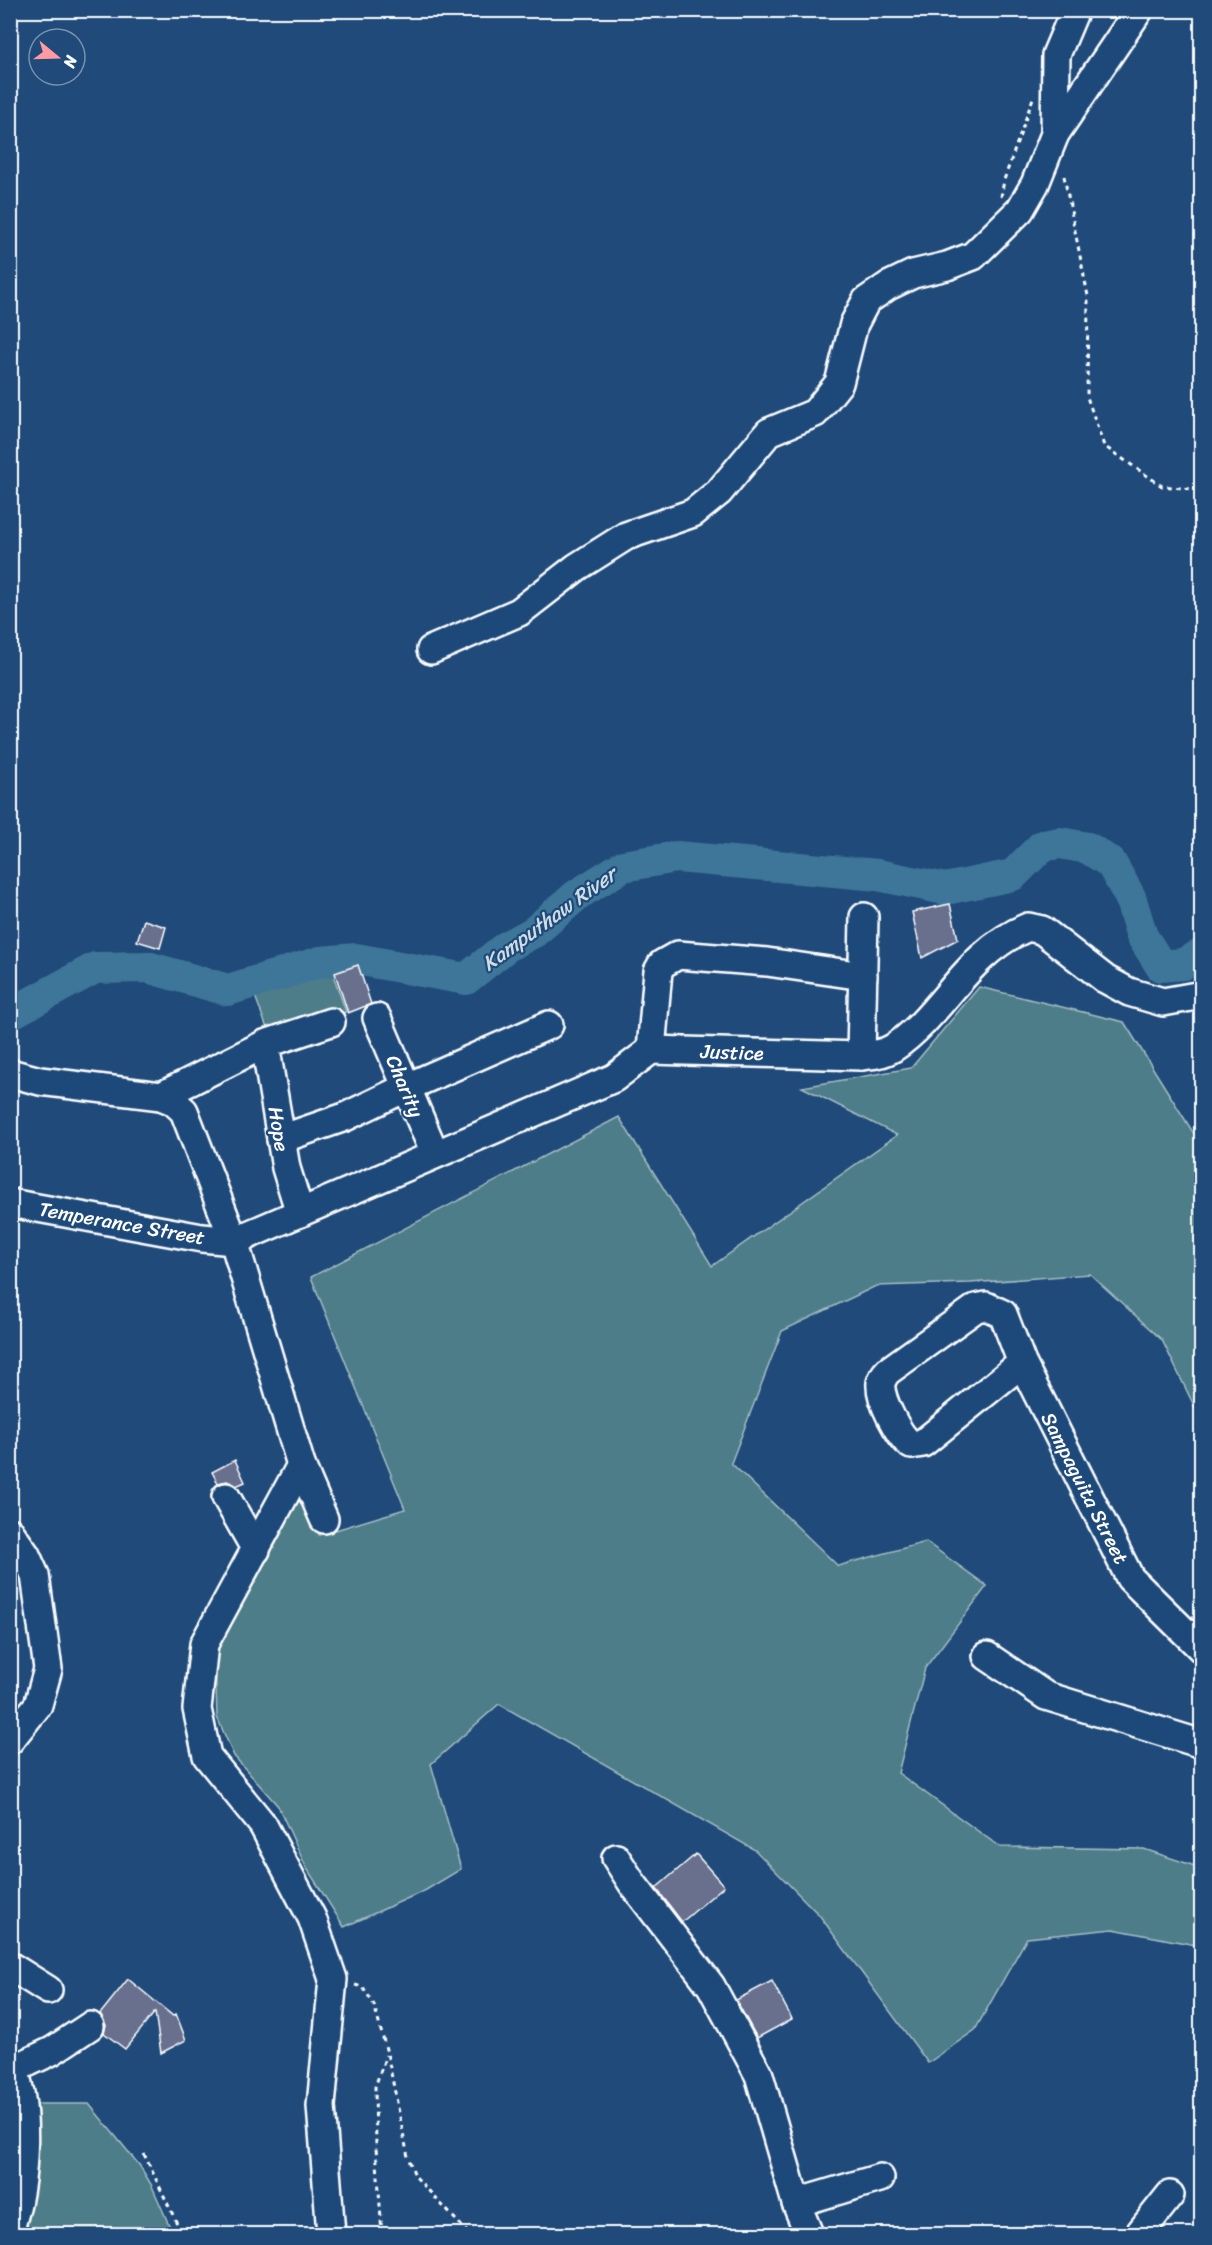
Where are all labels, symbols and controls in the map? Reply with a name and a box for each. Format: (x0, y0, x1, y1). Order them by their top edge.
north arrow (27, 27, 87, 87)
text: N (55, 51, 87, 73)
water label: Kamputhaw River (473, 854, 628, 981)
street label: Justice (699, 1034, 765, 1071)
street label: Charity (376, 1049, 434, 1124)
street label: Hope (258, 1104, 299, 1154)
street label: Temperance Street (36, 1192, 208, 1255)
street label: Sampaguita Street (1031, 1406, 1138, 1571)

